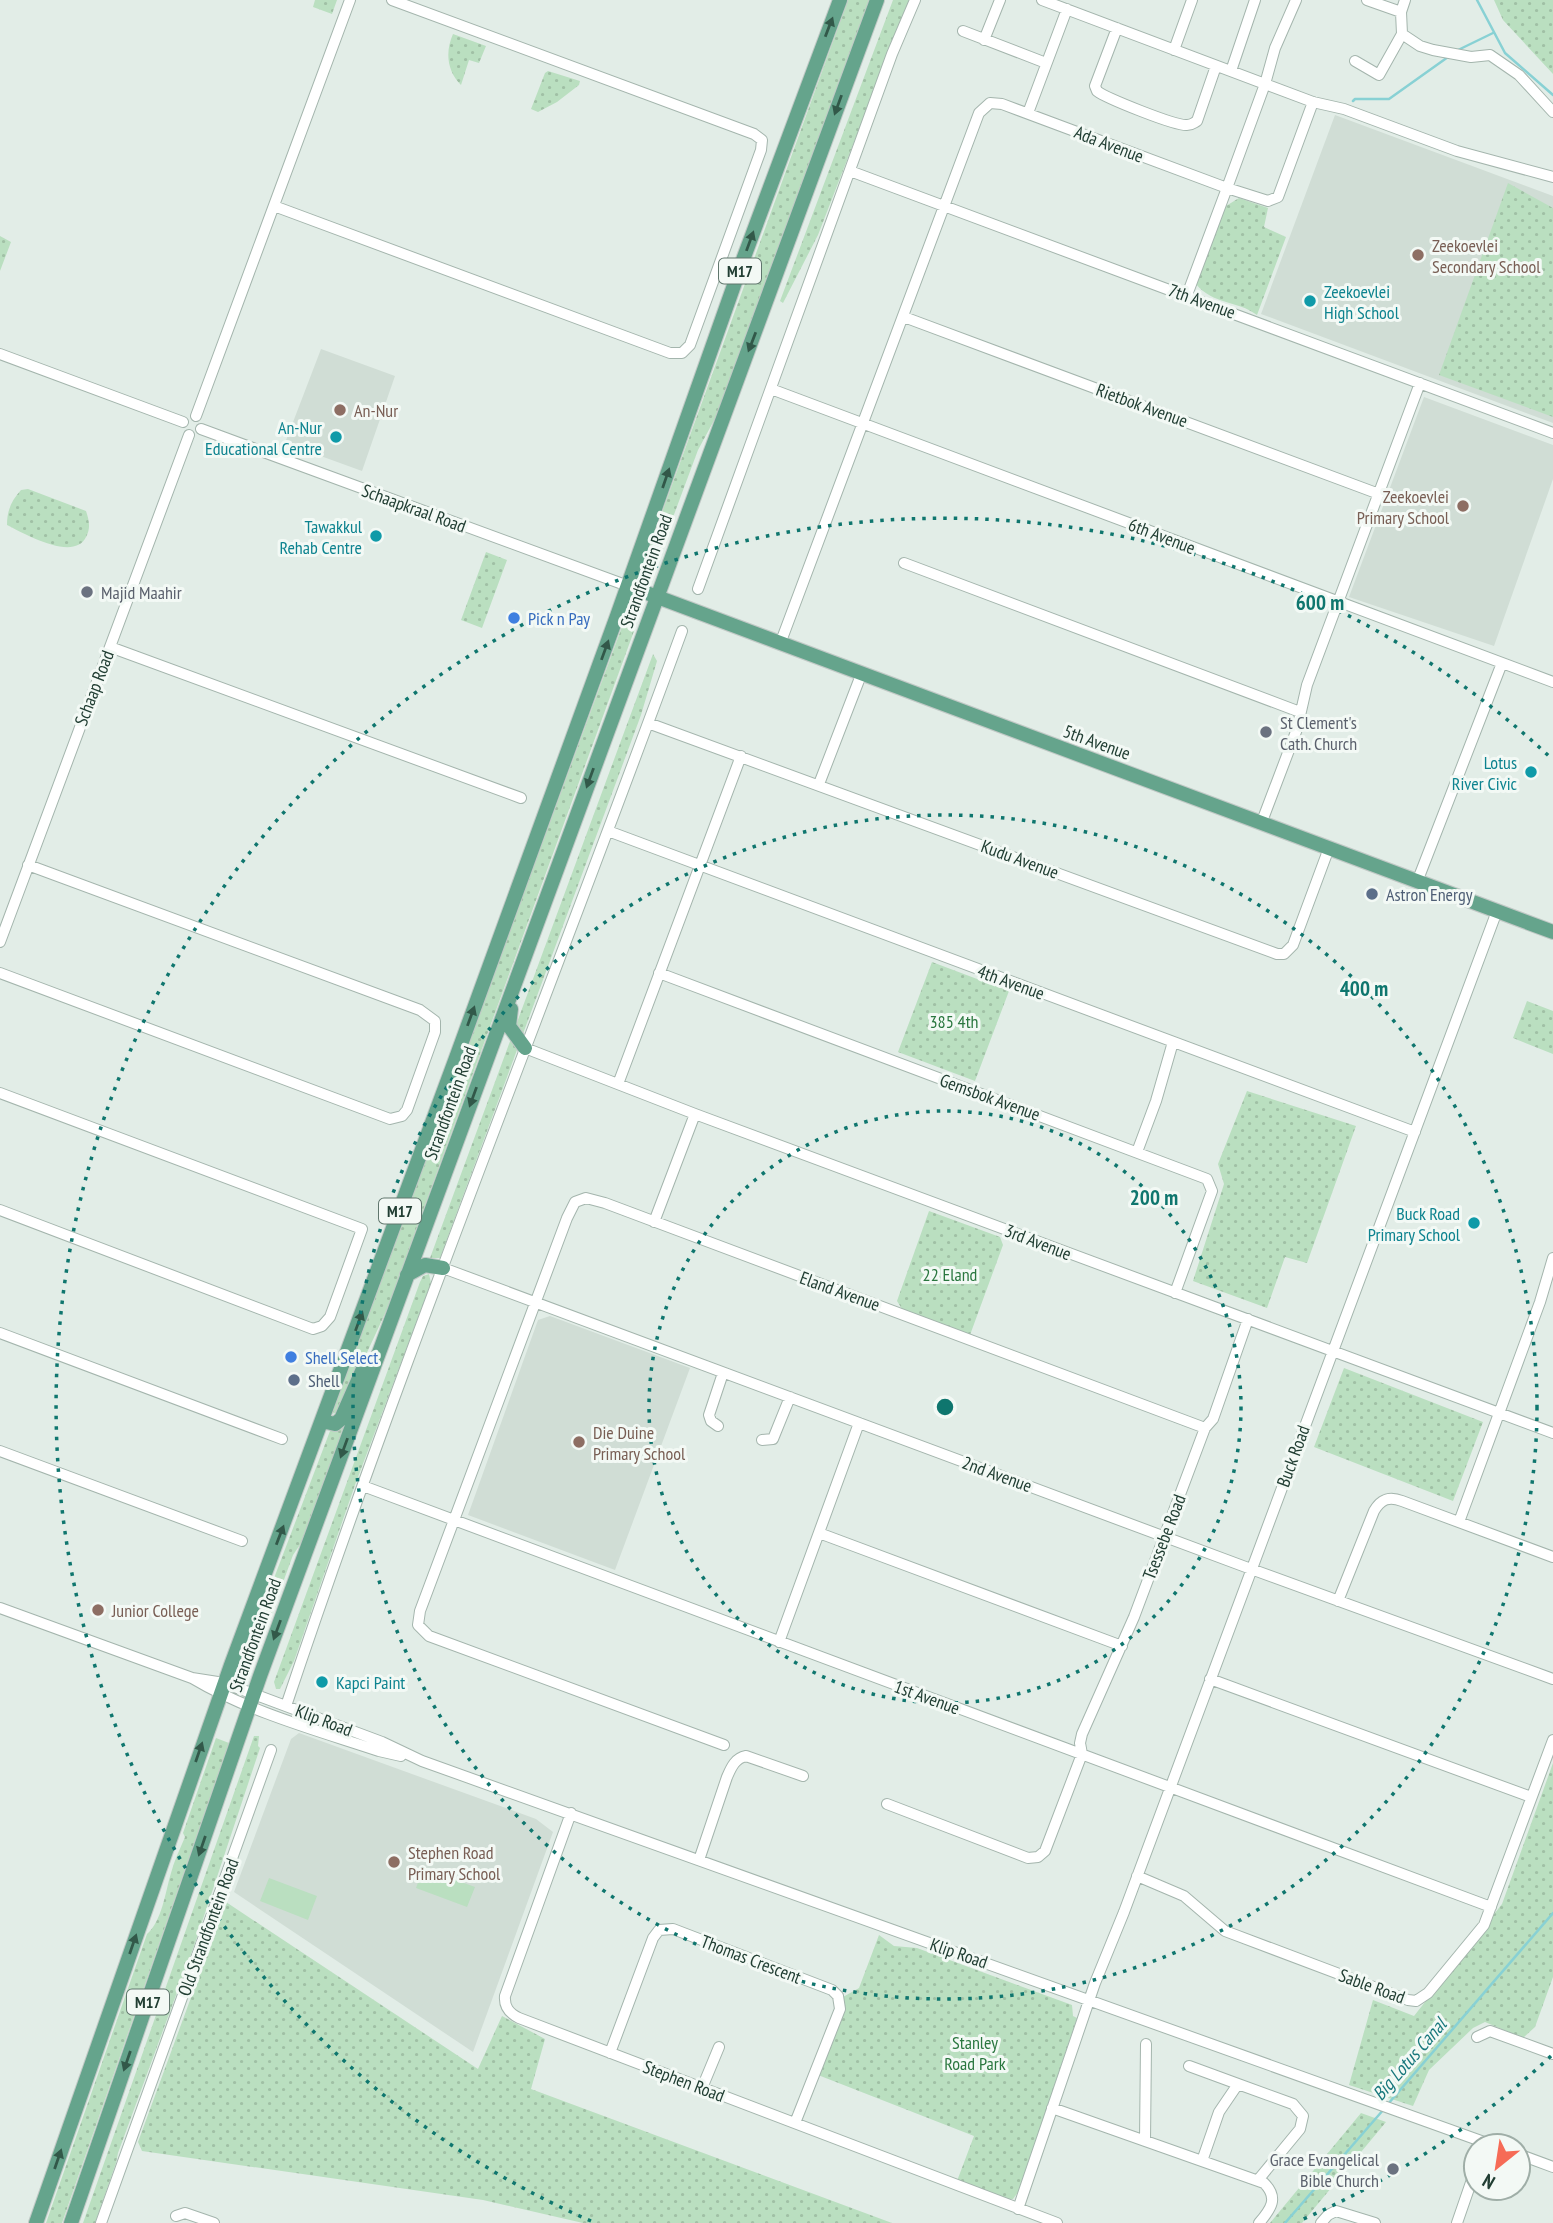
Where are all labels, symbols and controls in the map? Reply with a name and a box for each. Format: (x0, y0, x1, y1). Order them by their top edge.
one-way arrow (824, 17, 835, 38)
one-way arrow (833, 95, 844, 116)
street label: Ada Avenue (1071, 120, 1147, 168)
one-way arrow (745, 230, 756, 251)
place label: Zeekoevlei Secondary School (1432, 234, 1541, 278)
marker: Zeekoevlei Secondary School (1410, 247, 1426, 263)
road number: M17 (719, 258, 761, 284)
street label: 7th Avenue (1165, 278, 1239, 324)
place label: Zeekoevlei High School (1324, 280, 1400, 324)
marker: Zeekoevlei High School (1302, 293, 1318, 309)
one-way arrow (746, 331, 757, 352)
street label: Rietbok Avenue (1093, 378, 1191, 432)
place label: An-Nur (354, 399, 398, 422)
marker: An-Nur (332, 402, 348, 418)
place label: An-Nur Educational Centre (205, 416, 322, 460)
marker: An-Nur Educational Centre (328, 429, 344, 445)
one-way arrow (661, 468, 672, 489)
street label: Schaapkraal Road (359, 479, 469, 537)
place label: Zeekoevlei Primary School (1357, 485, 1450, 529)
marker: Zeekoevlei Primary School (1455, 498, 1471, 514)
street label: Strandfontein Road (615, 511, 677, 631)
street label: 6th Avenue (1125, 513, 1199, 559)
place label: Tawakkul Rehab Centre (279, 515, 363, 559)
marker: Tawakkul Rehab Centre (368, 528, 384, 544)
place label: Majid Maahir (101, 581, 182, 604)
marker: Majid Maahir (79, 584, 95, 600)
text: 600 m (1296, 589, 1344, 616)
place label: Pick n Pay (528, 607, 590, 630)
marker: Pick n Pay (506, 610, 522, 626)
one-way arrow (600, 640, 611, 661)
street label: Schaap Road (69, 647, 119, 729)
place label: St Clement's Cath. Church (1280, 711, 1357, 755)
street label: 5th Avenue (1060, 719, 1134, 765)
marker: St Clement's Cath. Church (1258, 724, 1274, 740)
place label: Lotus River Civic (1452, 751, 1518, 795)
marker: Lotus River Civic (1523, 764, 1539, 780)
one-way arrow (584, 767, 595, 788)
street label: Kudu Avenue (978, 834, 1062, 884)
place label: Astron Energy (1386, 883, 1473, 906)
marker: Astron Energy (1364, 886, 1380, 902)
street label: 4th Avenue (974, 959, 1048, 1005)
text: 400 m (1340, 975, 1388, 1002)
one-way arrow (466, 1005, 477, 1026)
park label: 385 4th (929, 1010, 979, 1033)
street label: Strandfontein Road (419, 1043, 481, 1163)
street label: Gemsbok Avenue (937, 1068, 1043, 1126)
one-way arrow (467, 1087, 478, 1108)
text: 200 m (1130, 1184, 1178, 1211)
road number: M17 (379, 1198, 421, 1224)
place label: Buck Road Primary School (1368, 1202, 1461, 1246)
marker: Buck Road Primary School (1466, 1215, 1482, 1231)
street label: 3rd Avenue (1001, 1219, 1075, 1265)
park label: 22 Eland (923, 1263, 977, 1286)
street label: Eland Avenue (797, 1266, 883, 1316)
one-way arrow (354, 1311, 365, 1332)
place label: Shell Select (305, 1346, 378, 1369)
marker: Shell Select (283, 1349, 299, 1365)
place label: Shell (308, 1369, 340, 1392)
marker: Shell (286, 1372, 302, 1388)
centre of rings (933, 1395, 957, 1419)
place label: Die Duine Primary School (593, 1421, 686, 1465)
street label: Buck Road (1271, 1422, 1315, 1490)
marker: Die Duine Primary School (571, 1434, 587, 1450)
one-way arrow (338, 1438, 349, 1459)
street label: 2nd Avenue (959, 1451, 1035, 1497)
street label: Tsessebe Road (1137, 1491, 1191, 1583)
one-way arrow (275, 1524, 286, 1545)
street label: Strandfontein Road (224, 1575, 286, 1695)
place label: Junior College (111, 1599, 199, 1622)
marker: Junior College (90, 1602, 106, 1618)
one-way arrow (272, 1619, 283, 1640)
place label: Kapci Paint (336, 1671, 405, 1694)
marker: Kapci Paint (314, 1674, 330, 1690)
street label: 1st Avenue (891, 1675, 963, 1719)
street label: Klip Road (292, 1699, 356, 1741)
one-way arrow (194, 1742, 205, 1763)
one-way arrow (196, 1836, 207, 1857)
place label: Stephen Road Primary School (408, 1841, 501, 1885)
marker: Stephen Road Primary School (386, 1854, 402, 1870)
street label: Old Strandfontein Road (172, 1855, 244, 1999)
street label: Thomas Crescent (698, 1929, 804, 1989)
street label: Klip Road (927, 1932, 991, 1974)
one-way arrow (128, 1933, 139, 1954)
street label: Sable Road (1336, 1963, 1408, 2009)
road number: M17 (127, 1990, 169, 2014)
water label: Big Lotus Canal (1367, 2012, 1452, 2105)
park label: Stanley Road Park (944, 2031, 1006, 2075)
one-way arrow (121, 2050, 132, 2071)
street label: Stephen Road (640, 2055, 728, 2107)
north arrow (1462, 2132, 1532, 2202)
one-way arrow (53, 2148, 64, 2169)
place label: Grace Evangelical Bible Church (1270, 2148, 1380, 2192)
marker: Grace Evangelical Bible Church (1385, 2161, 1401, 2177)
text: N (1478, 2169, 1499, 2195)

